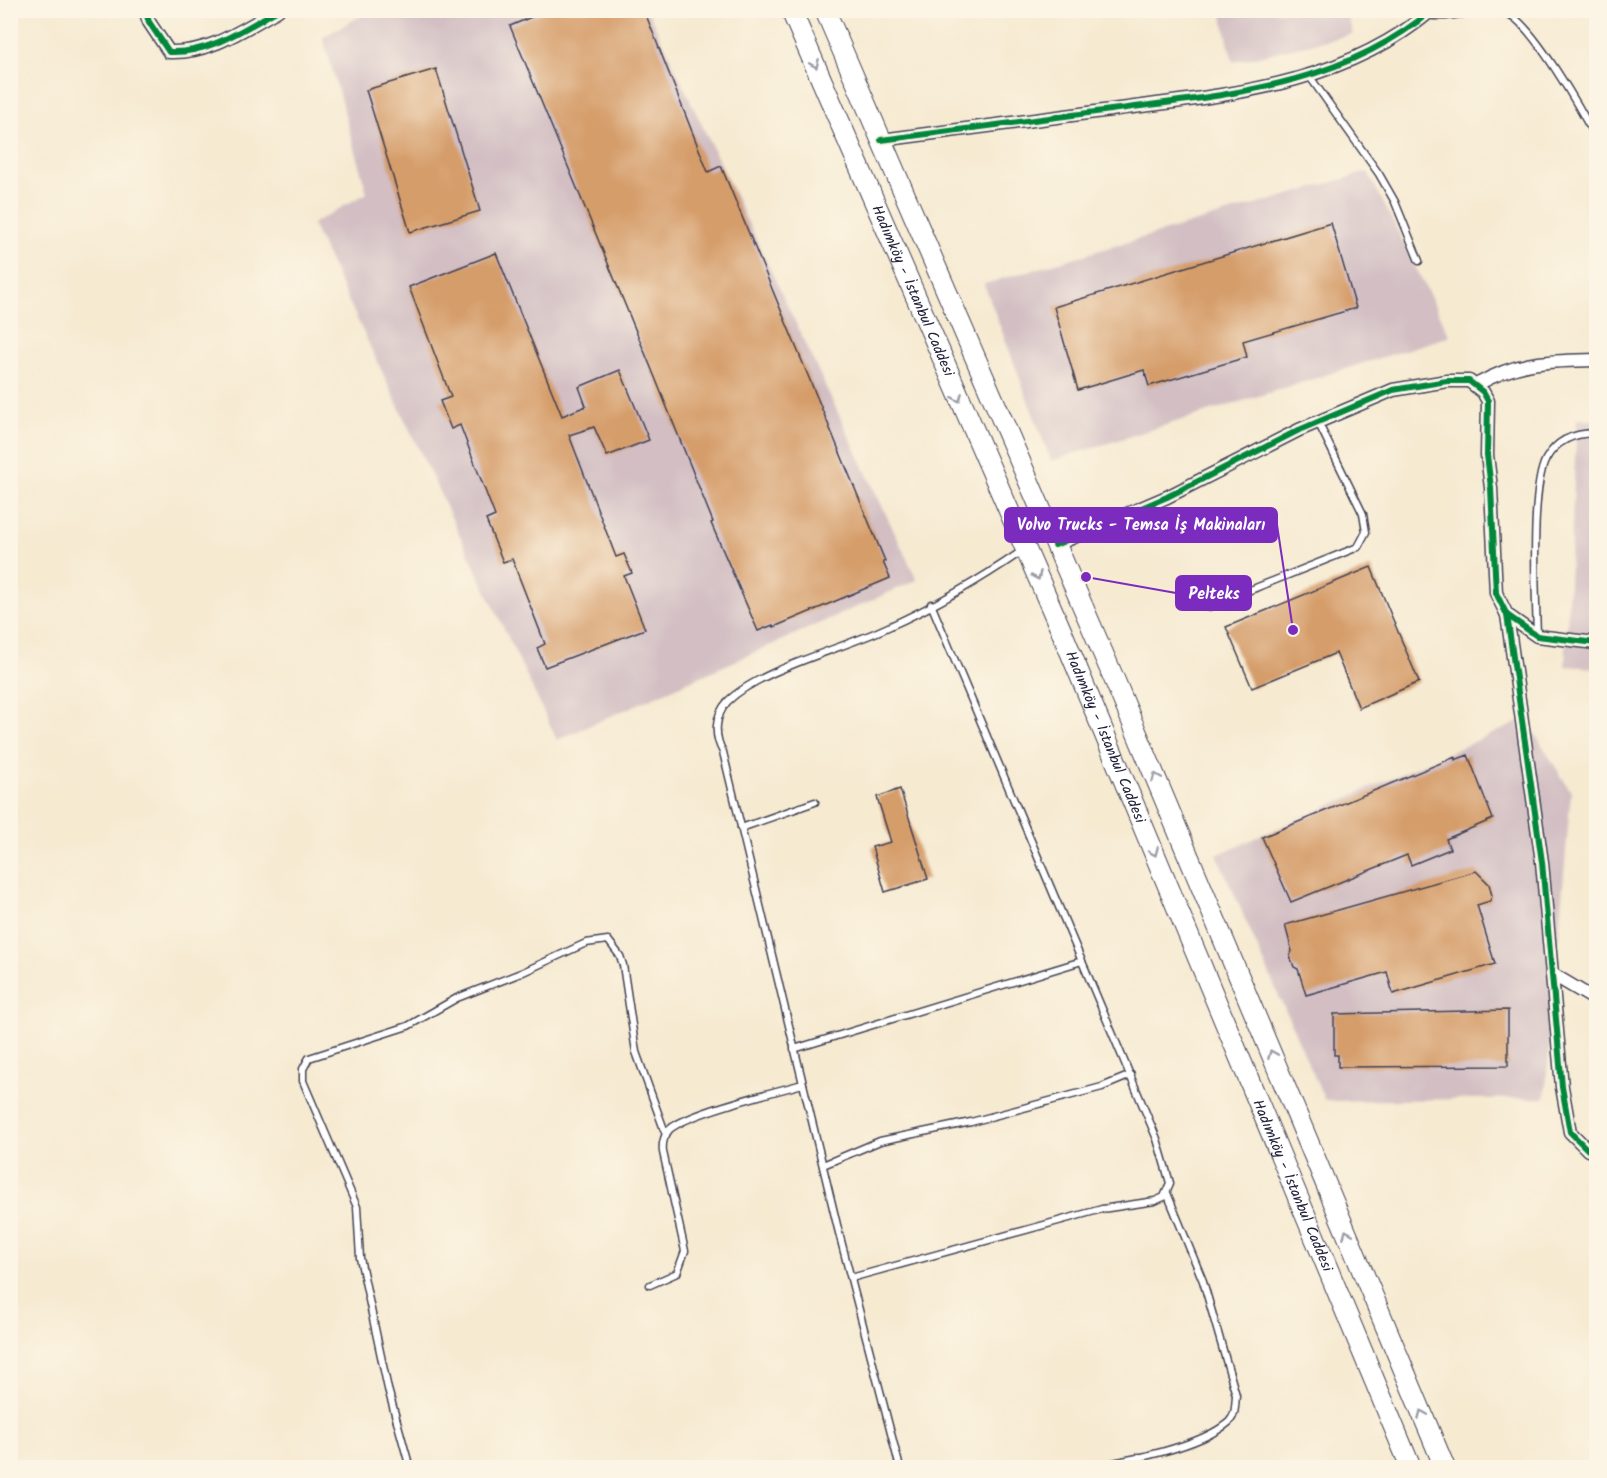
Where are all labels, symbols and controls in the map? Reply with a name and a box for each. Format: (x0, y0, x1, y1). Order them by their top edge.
one-way arrow (807, 58, 819, 69)
street label: Hadımköy - İstanbul Caddesi (864, 201, 961, 382)
one-way arrow (951, 391, 963, 402)
callout: Volvo Trucks - Temsa İş Makinaları (1005, 508, 1277, 542)
text: Volvo Trucks - Temsa İş Makinaları (1017, 513, 1265, 538)
one-way arrow (1030, 570, 1042, 581)
callout: Pelteks (1176, 576, 1251, 610)
text: Pelteks (1188, 582, 1240, 607)
street label: Hadımköy - İstanbul Caddesi (1058, 647, 1152, 828)
one-way arrow (1151, 772, 1163, 783)
one-way arrow (1147, 846, 1159, 857)
one-way arrow (1267, 1049, 1279, 1060)
street label: Hadımköy - İstanbul Caddesi (1245, 1096, 1339, 1277)
one-way arrow (1342, 1229, 1354, 1240)
one-way arrow (1418, 1409, 1430, 1420)

